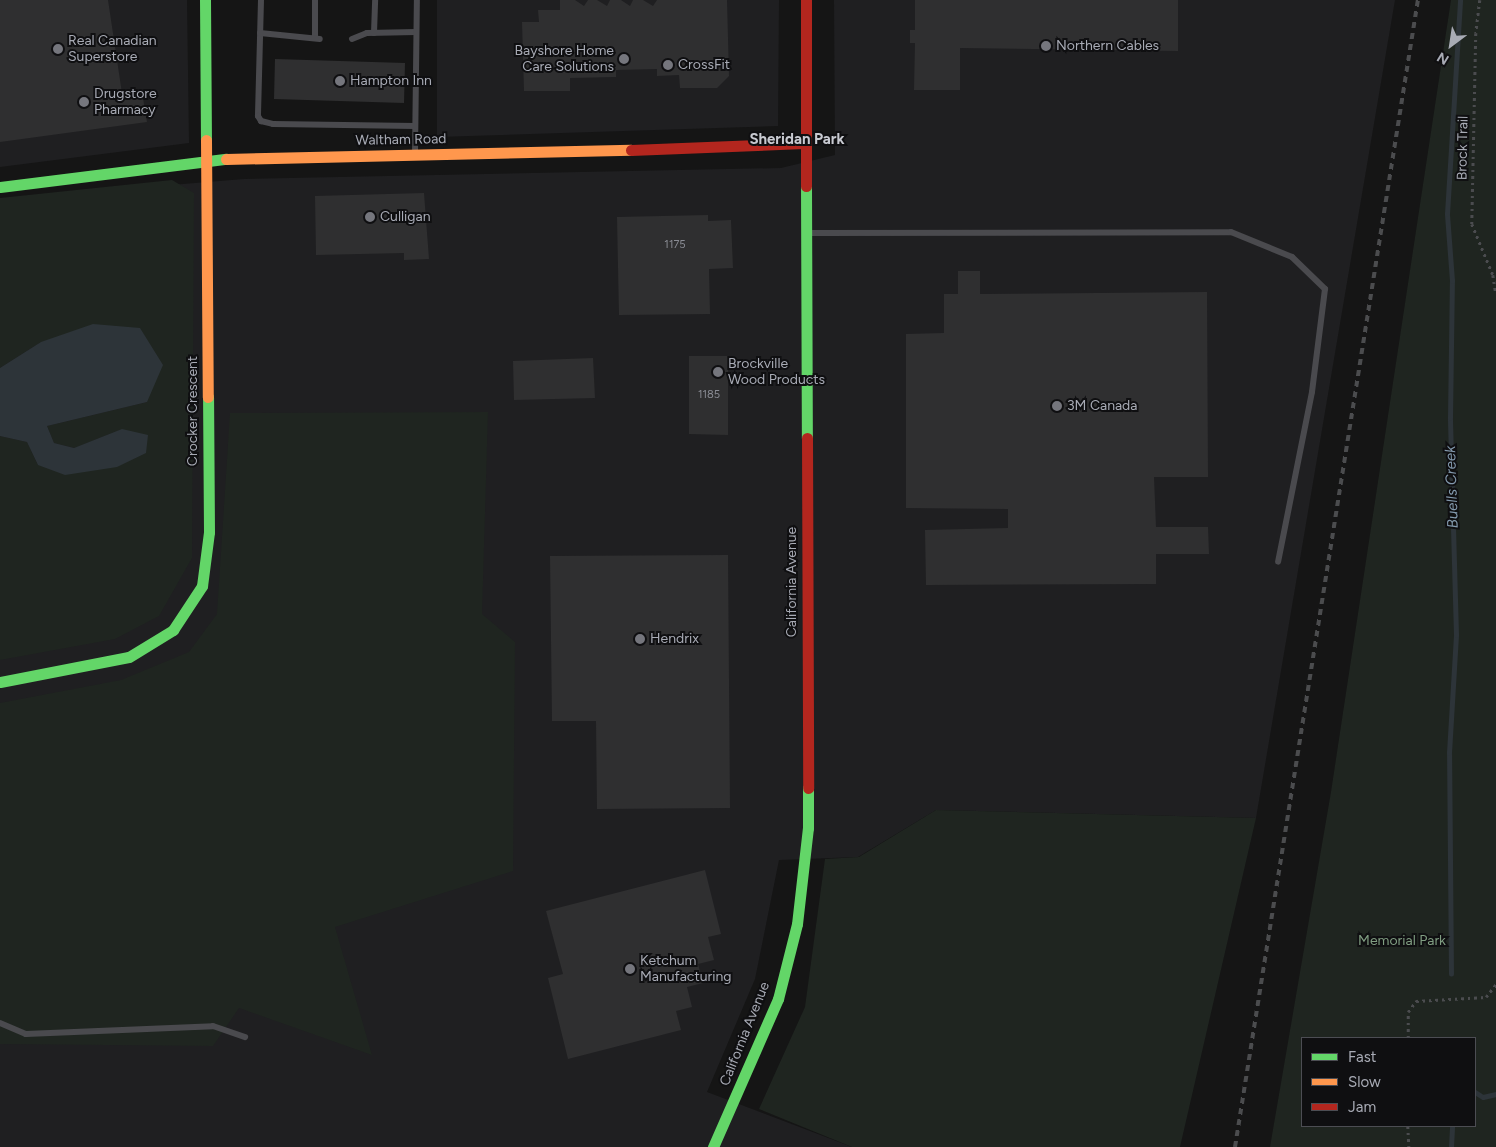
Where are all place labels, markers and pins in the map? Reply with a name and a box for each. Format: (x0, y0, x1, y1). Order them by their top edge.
place label: Real Canadian Superstore (68, 33, 157, 65)
place label: Northern Cables (1056, 38, 1159, 54)
marker: Northern Cables (1040, 40, 1052, 52)
marker: Real Canadian Superstore (52, 43, 64, 55)
place label: Bayshore Home Care Solutions (515, 43, 614, 75)
marker: Bayshore Home Care Solutions (618, 53, 630, 65)
place label: CrossFit (678, 57, 730, 73)
marker: CrossFit (662, 59, 674, 71)
place label: Hampton Inn (350, 73, 432, 89)
marker: Hampton Inn (334, 75, 346, 87)
place label: Drugstore Pharmacy (94, 86, 157, 118)
marker: Drugstore Pharmacy (78, 96, 90, 108)
place label: Culligan (380, 209, 430, 225)
marker: Culligan (364, 211, 376, 223)
place label: Brockville Wood Products (728, 356, 825, 388)
marker: Brockville Wood Products (712, 366, 724, 378)
place label: 3M Canada (1067, 398, 1137, 414)
marker: 3M Canada (1051, 400, 1063, 412)
place label: Hendrix (650, 631, 699, 647)
marker: Hendrix (634, 633, 646, 645)
place label: Ketchum Manufacturing (640, 953, 732, 986)
marker: Ketchum Manufacturing (624, 963, 636, 975)

